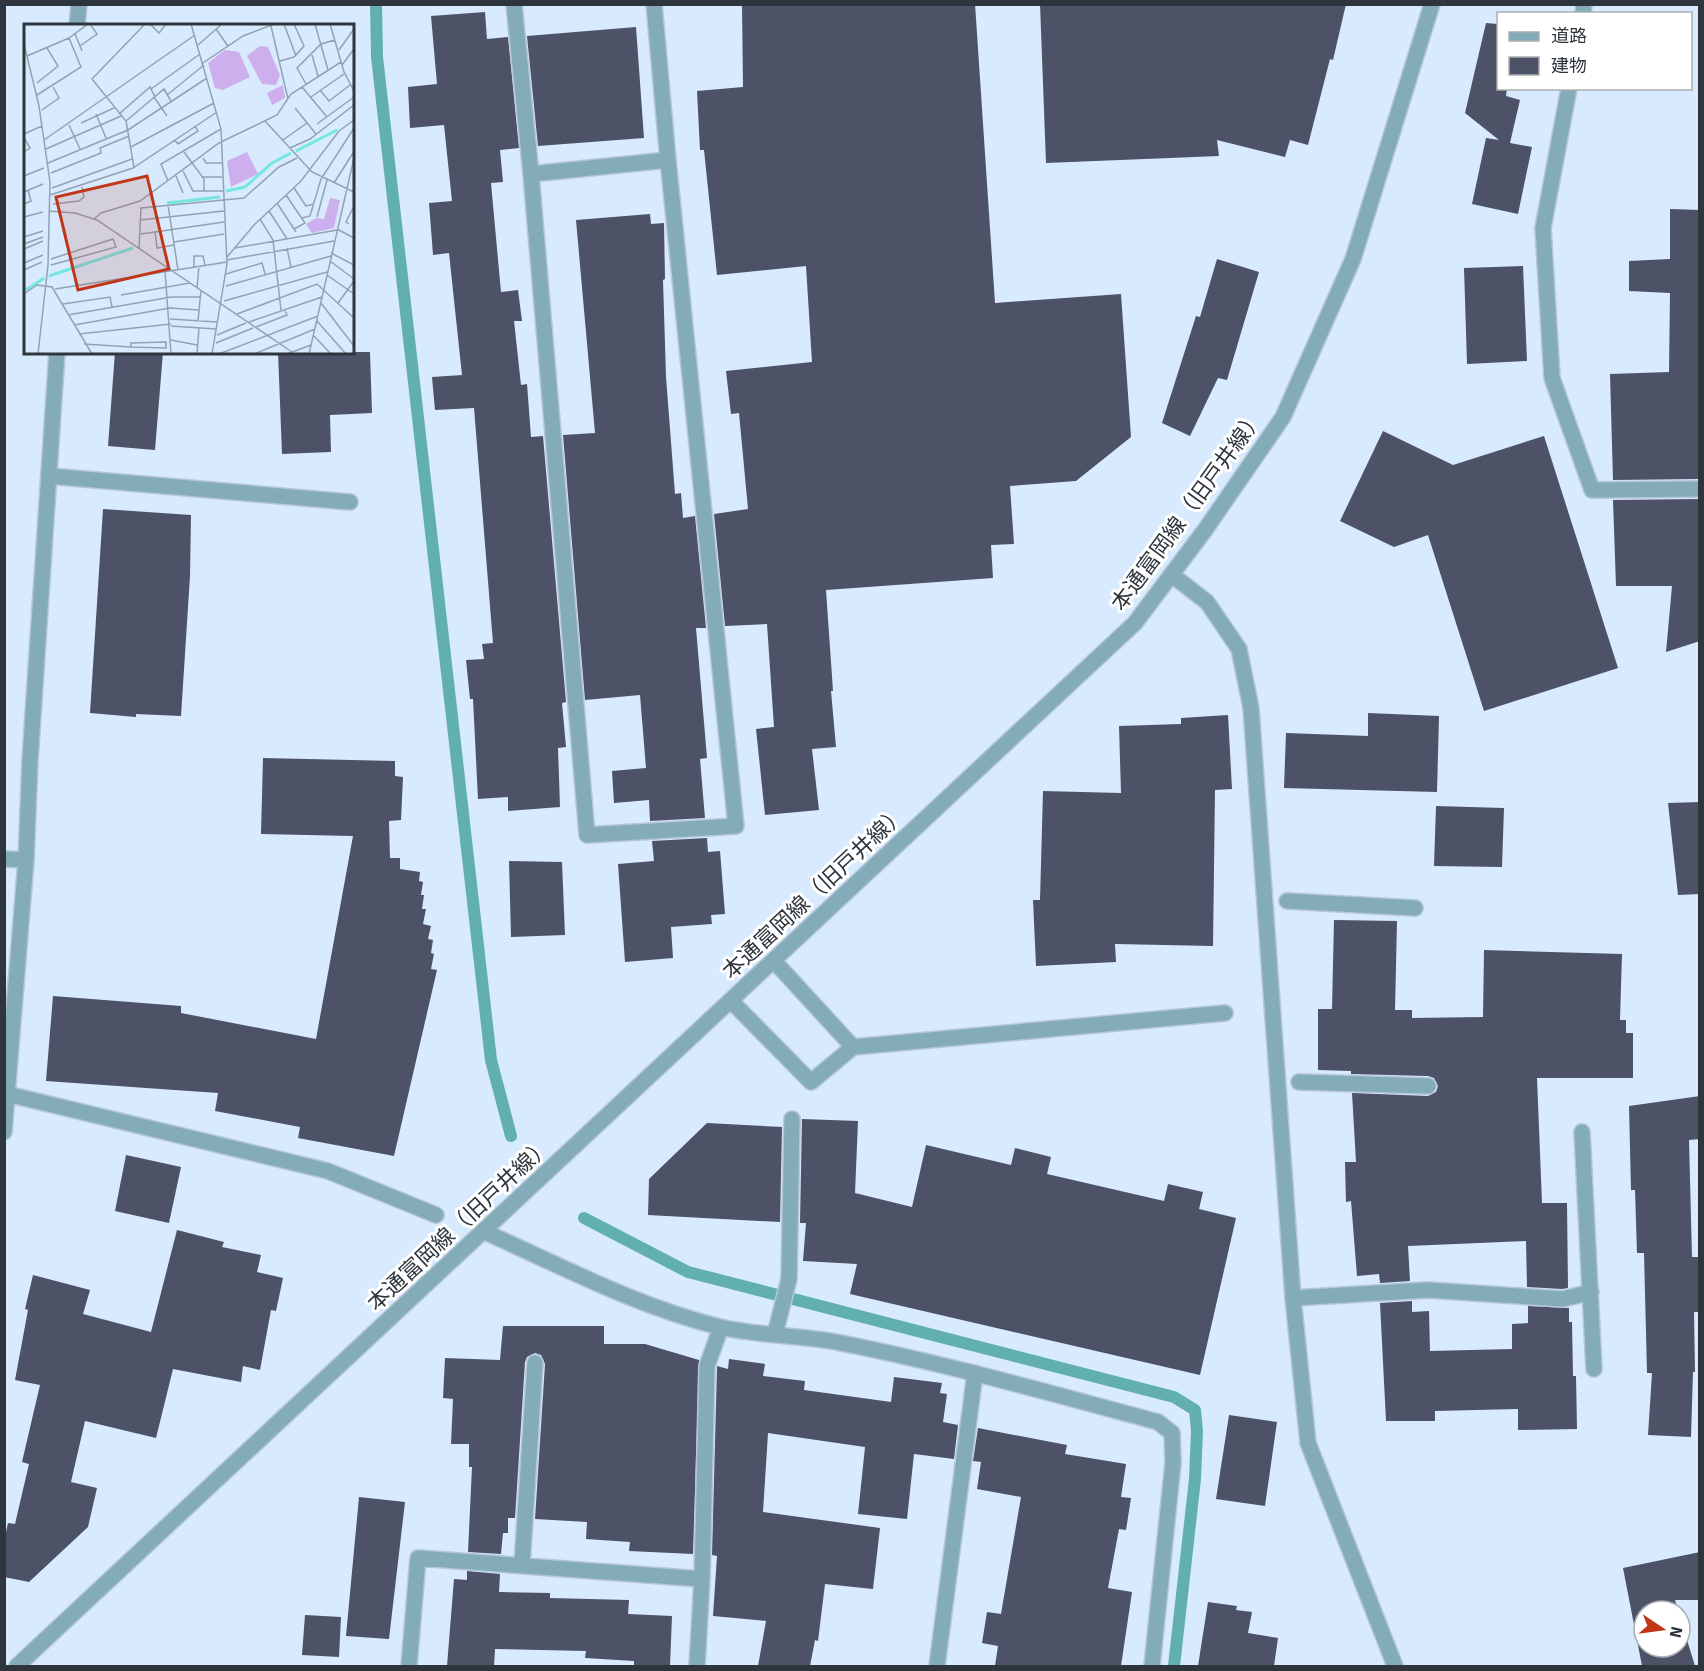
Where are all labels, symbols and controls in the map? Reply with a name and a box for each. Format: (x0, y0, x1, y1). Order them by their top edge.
legend (1497, 12, 1692, 90)
inset map (24, 24, 354, 354)
text: 道路 (1551, 25, 1587, 47)
text: 建物 (1551, 55, 1587, 77)
street label: 本通富岡線（旧戸井線） (1105, 404, 1269, 616)
street label: 本通富岡線（旧戸井線） (717, 800, 912, 985)
street label: 本通富岡線（旧戸井線） (362, 1132, 557, 1317)
north arrow (1632, 1599, 1692, 1659)
text: N (1665, 1624, 1687, 1640)

